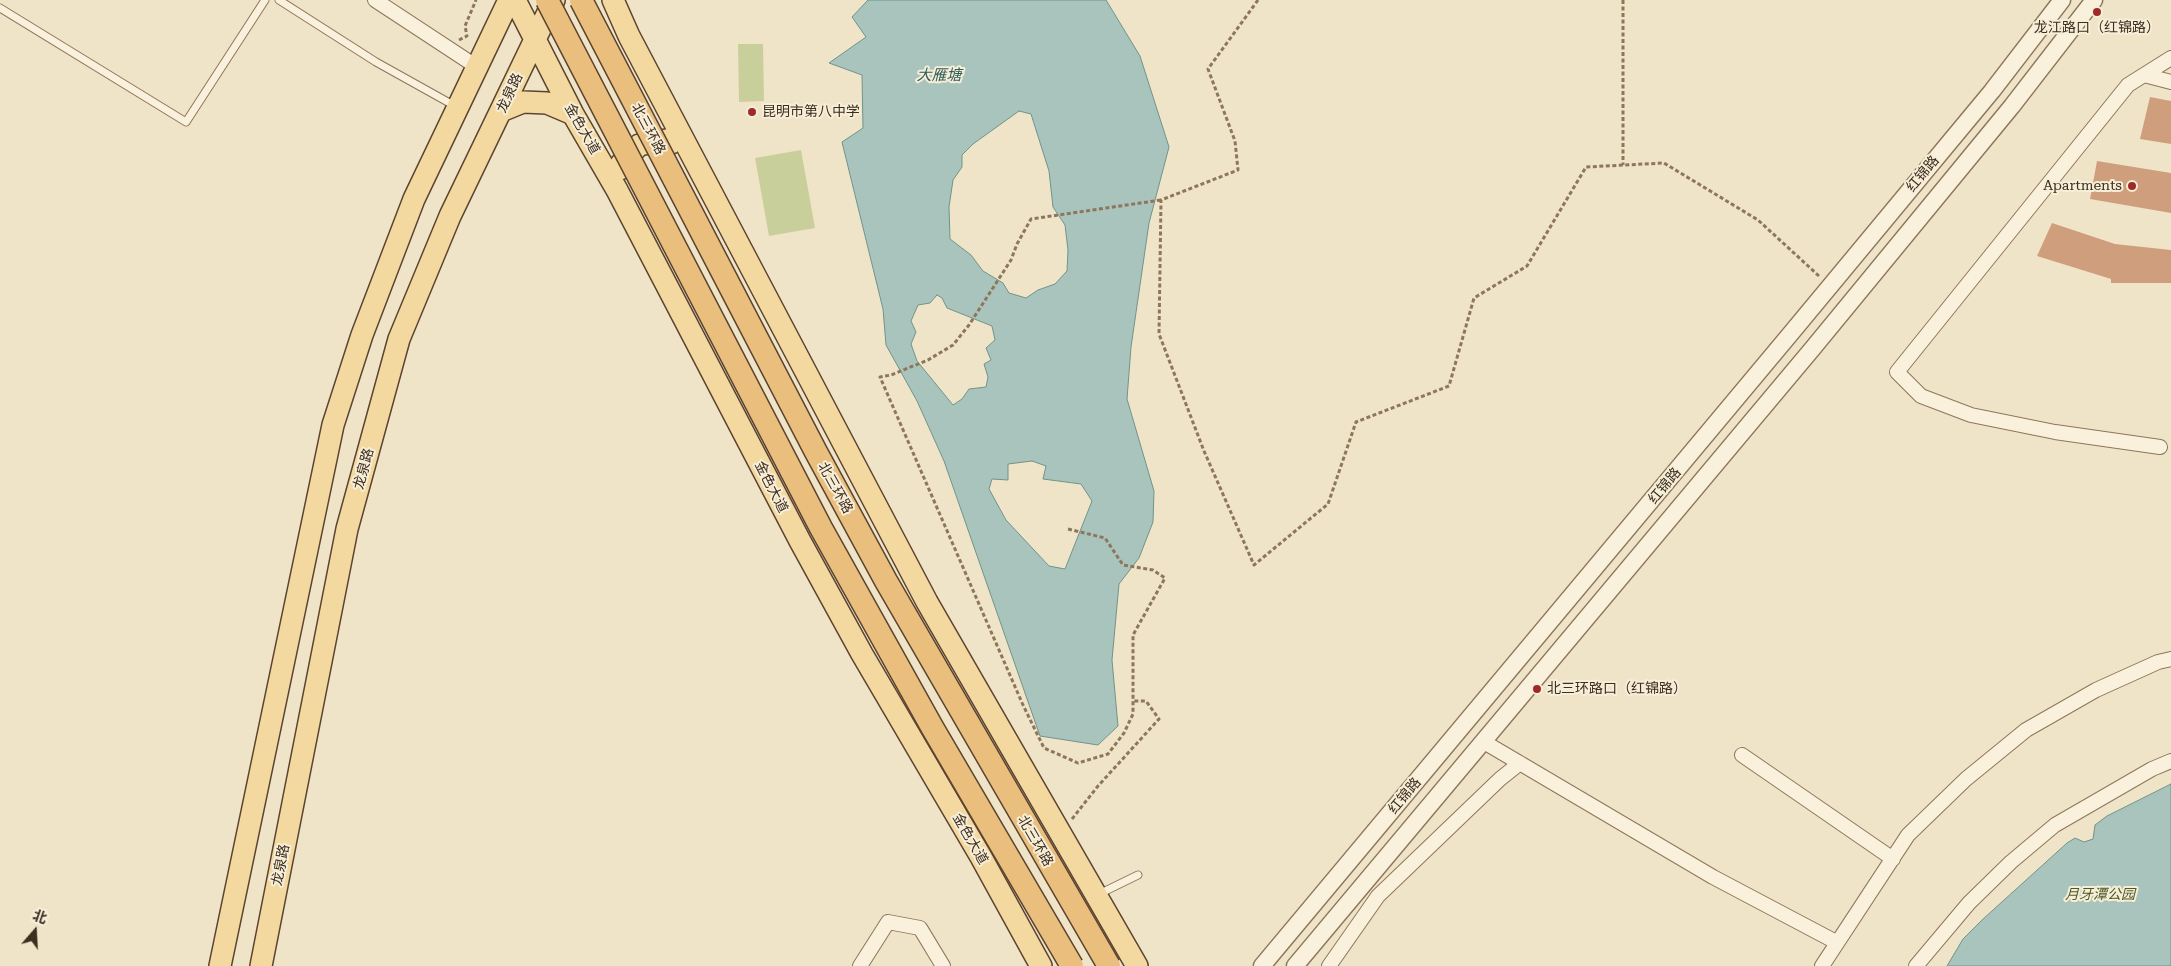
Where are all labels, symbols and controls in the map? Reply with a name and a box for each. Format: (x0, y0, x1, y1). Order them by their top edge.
marker: 龙江路口（红锦路） (2091, 6, 2103, 18)
place label: 龙江路口（红锦路） (2034, 20, 2160, 36)
water label: 大雁塘 (917, 67, 961, 85)
street label: 龙泉路 (494, 70, 526, 116)
street label: 北三环路 (627, 100, 669, 158)
street label: 金色大道 (561, 101, 603, 157)
place label: 昆明市第八中学 (762, 104, 860, 120)
marker: 昆明市第八中学 (746, 106, 758, 118)
street label: 红锦路 (1903, 153, 1943, 195)
place label: Apartments (2043, 178, 2122, 194)
marker: Apartments (2126, 180, 2138, 192)
street label: 龙泉路 (350, 447, 378, 491)
street label: 金色大道 (751, 458, 791, 516)
street label: 北三环路 (814, 459, 856, 517)
street label: 红锦路 (1645, 465, 1685, 507)
place label: 北三环路口（红锦路） (1547, 681, 1687, 697)
marker: 北三环路口（红锦路） (1531, 683, 1543, 695)
street label: 红锦路 (1385, 775, 1425, 817)
street label: 金色大道 (949, 811, 991, 867)
street label: 北三环路 (1014, 813, 1056, 869)
street label: 龙泉路 (269, 843, 293, 887)
park label: 月牙潭公园 (2065, 887, 2135, 903)
north arrow (10, 906, 60, 956)
text: 北 (31, 907, 49, 927)

